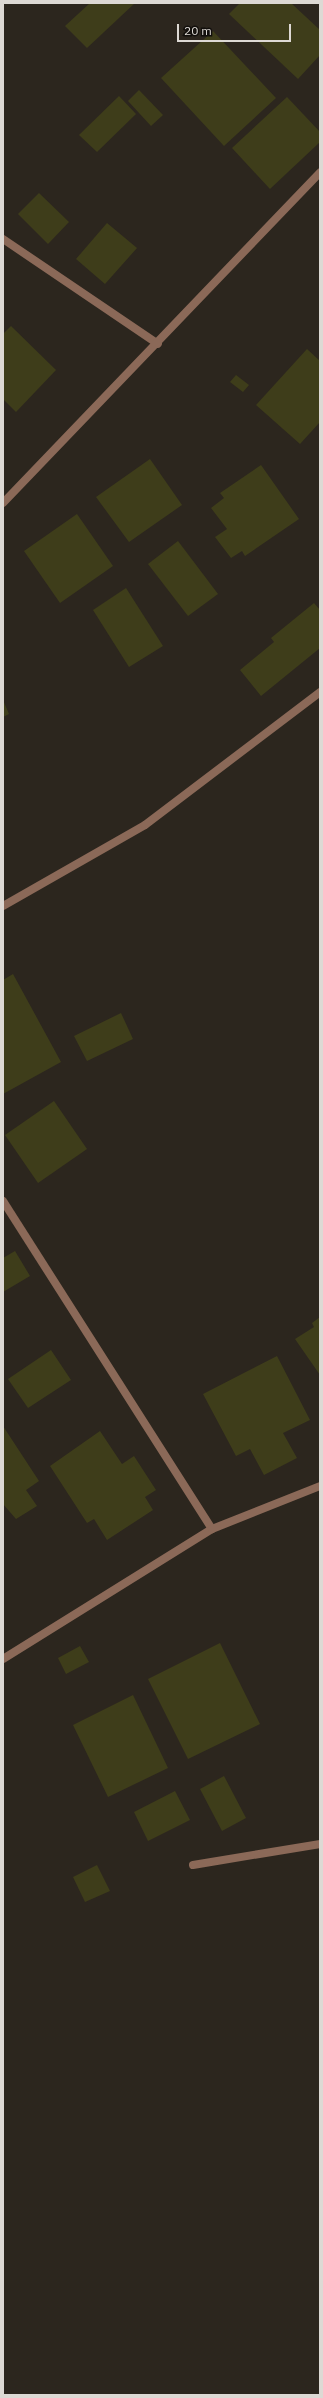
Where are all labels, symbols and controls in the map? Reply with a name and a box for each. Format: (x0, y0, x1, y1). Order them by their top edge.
scale bar (179, 16, 293, 42)
text: 20 m (184, 23, 212, 38)

